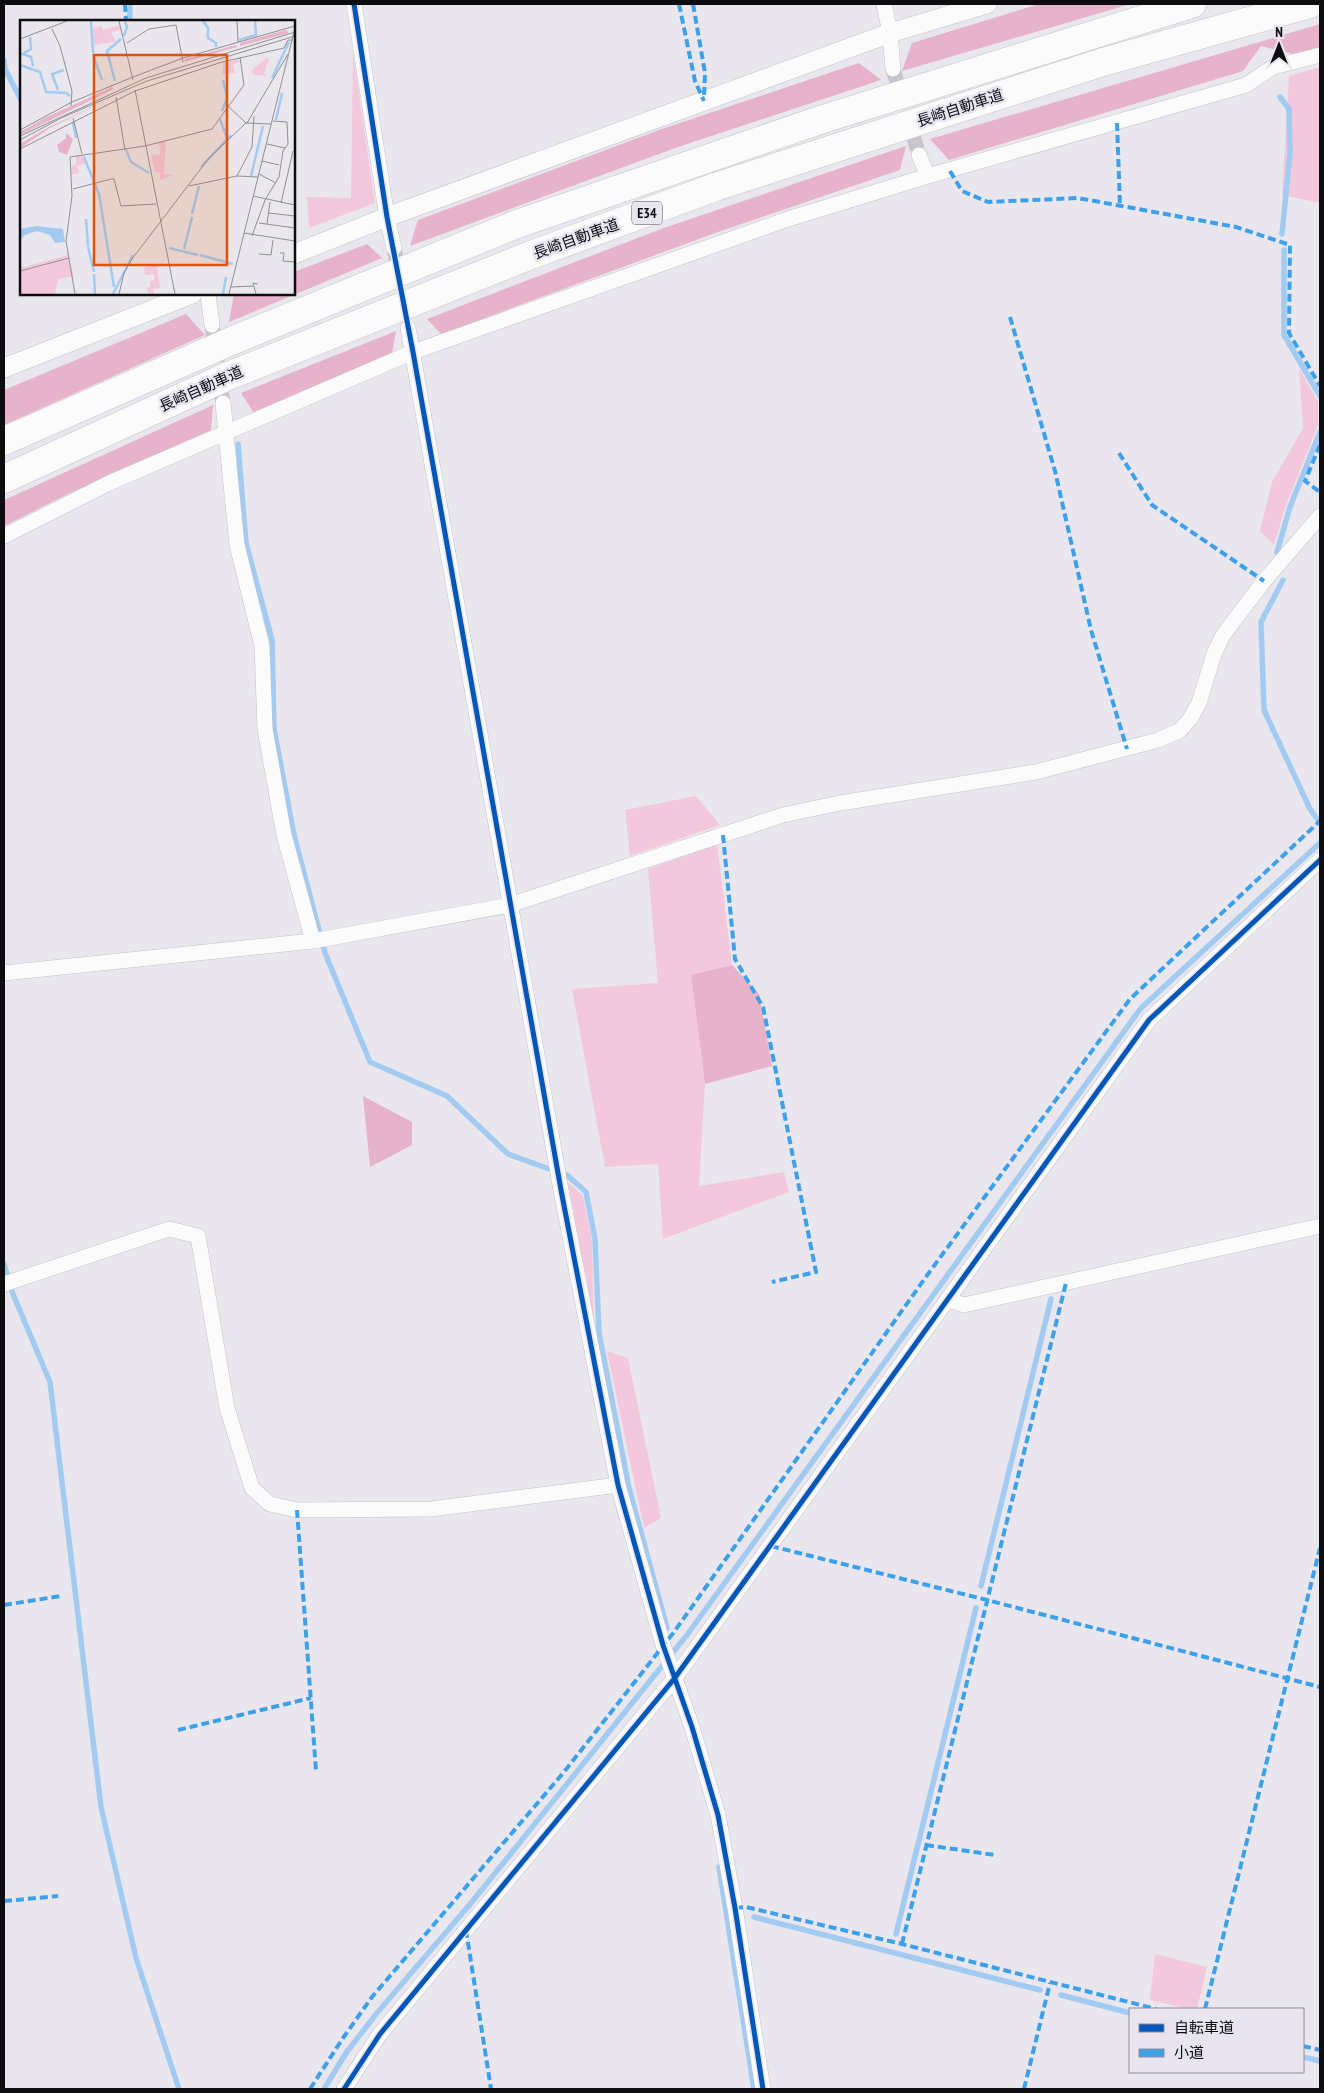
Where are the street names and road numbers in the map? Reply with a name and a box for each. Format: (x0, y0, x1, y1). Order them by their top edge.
street label: 長崎自動車道 (914, 85, 1006, 130)
road number: E34 (632, 202, 662, 224)
street label: 長崎自動車道 (530, 214, 621, 263)
street label: 長崎自動車道 (156, 362, 246, 416)

